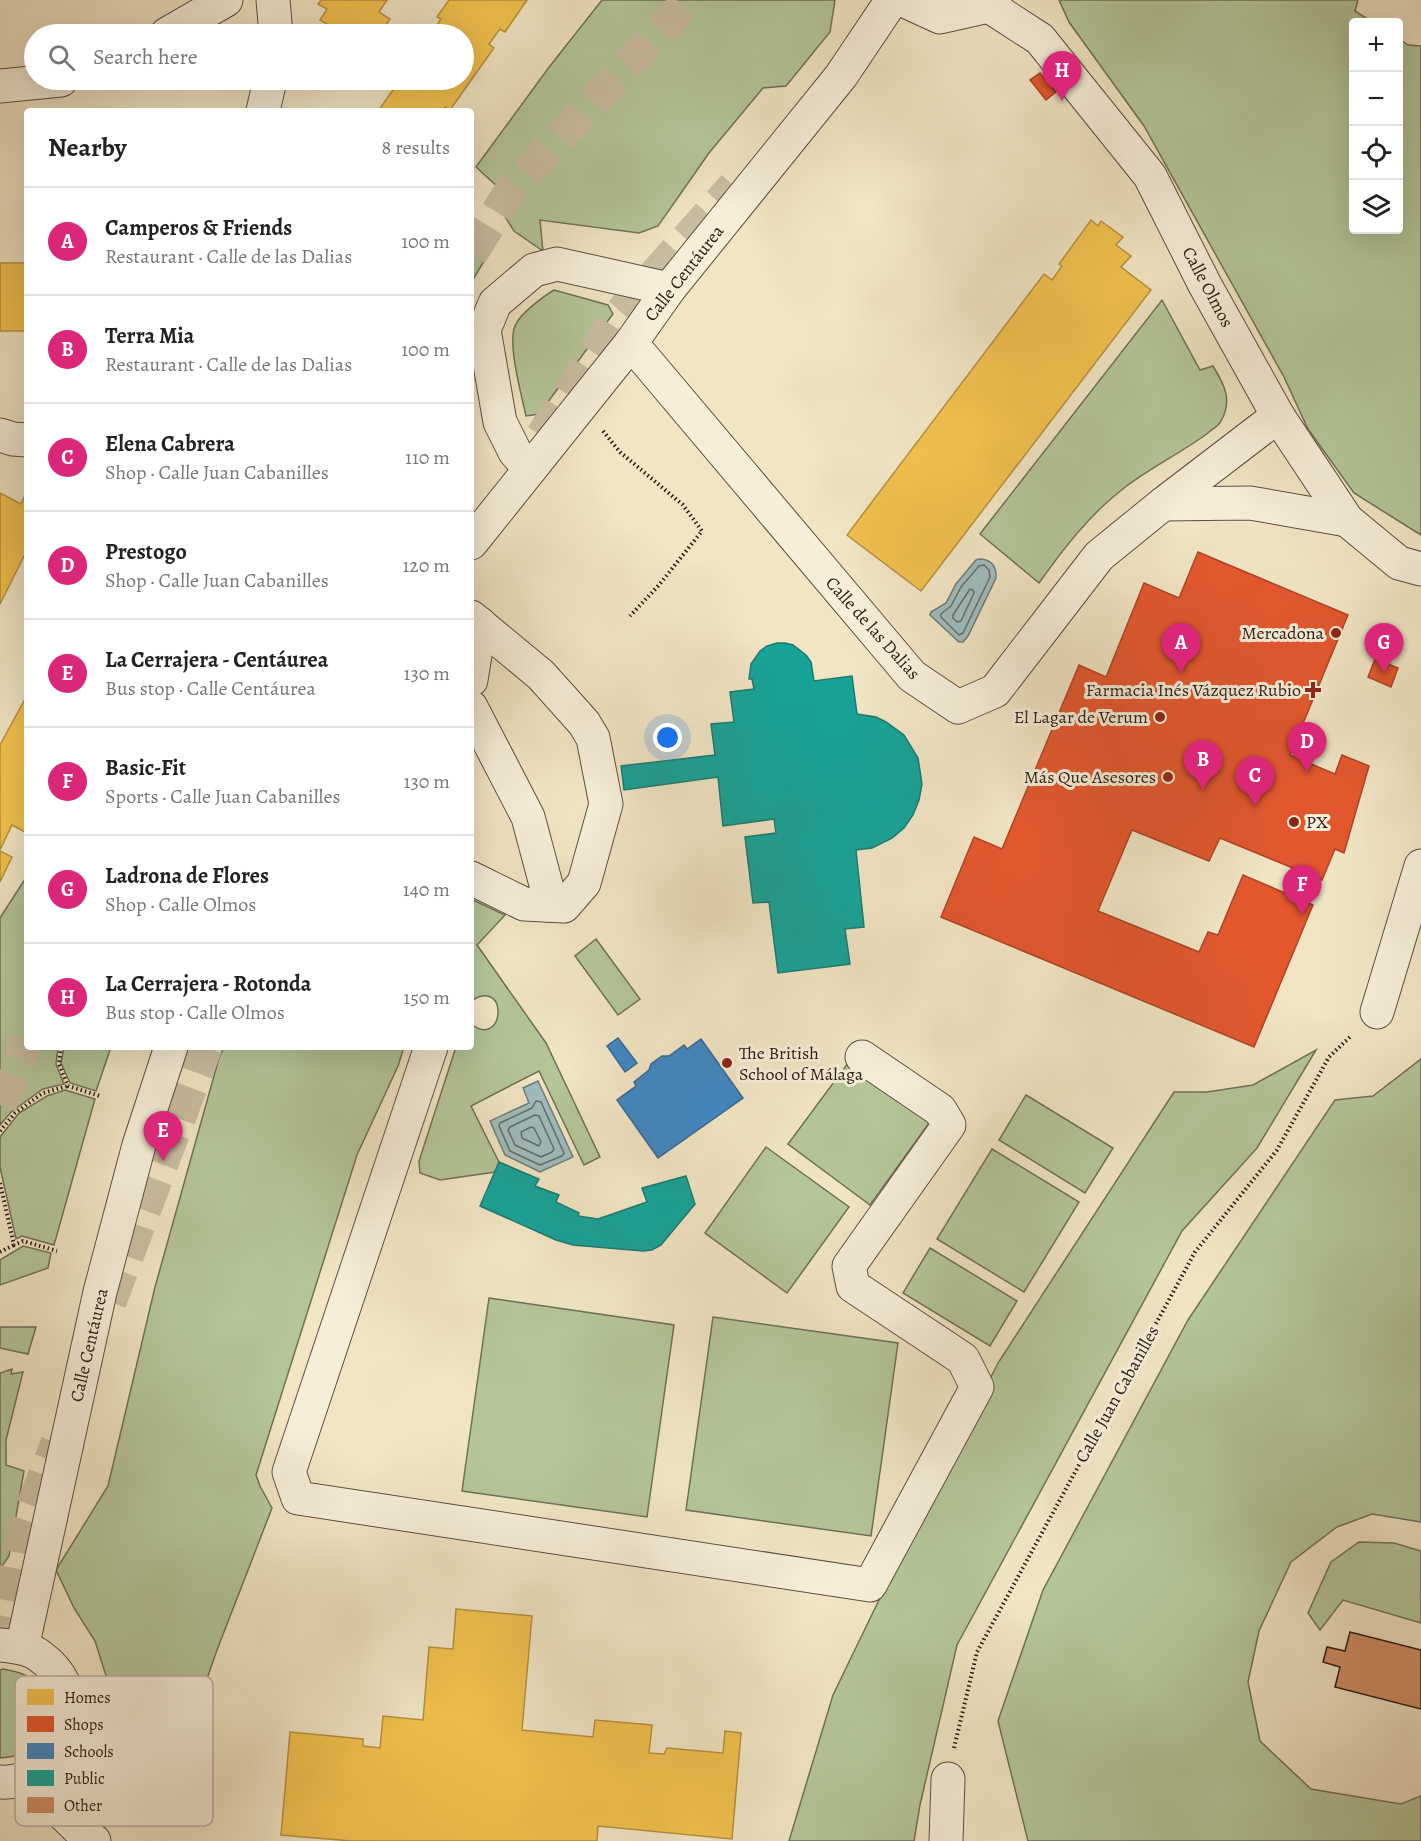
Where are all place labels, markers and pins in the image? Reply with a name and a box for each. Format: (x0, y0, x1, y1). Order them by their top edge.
pin: H (1042, 51, 1082, 101)
place label: Mercadona (1242, 621, 1325, 645)
pin: A (1162, 624, 1200, 673)
pin: G (1364, 624, 1404, 673)
marker: Mercadona (1329, 626, 1343, 640)
place label: Farmacia Inés Vázquez Rubio (1086, 678, 1301, 702)
marker: Farmacia Inés Vázquez Rubio (1306, 683, 1320, 697)
place label: El Lagar de Verum (1014, 705, 1148, 729)
marker: El Lagar de Verum (1153, 710, 1167, 724)
pin: D (1288, 722, 1326, 772)
pin: B (1184, 740, 1222, 790)
pin: C (1236, 756, 1274, 806)
place label: Más Que Asesores (1024, 765, 1156, 789)
marker: Más Que Asesores (1161, 770, 1175, 784)
place label: PX (1306, 810, 1328, 834)
marker: PX (1287, 815, 1301, 829)
pin: F (1282, 866, 1322, 915)
place label: The British School of Málaga (739, 1041, 864, 1086)
marker: The British School of Málaga (720, 1056, 734, 1070)
pin: E (144, 1112, 182, 1161)

